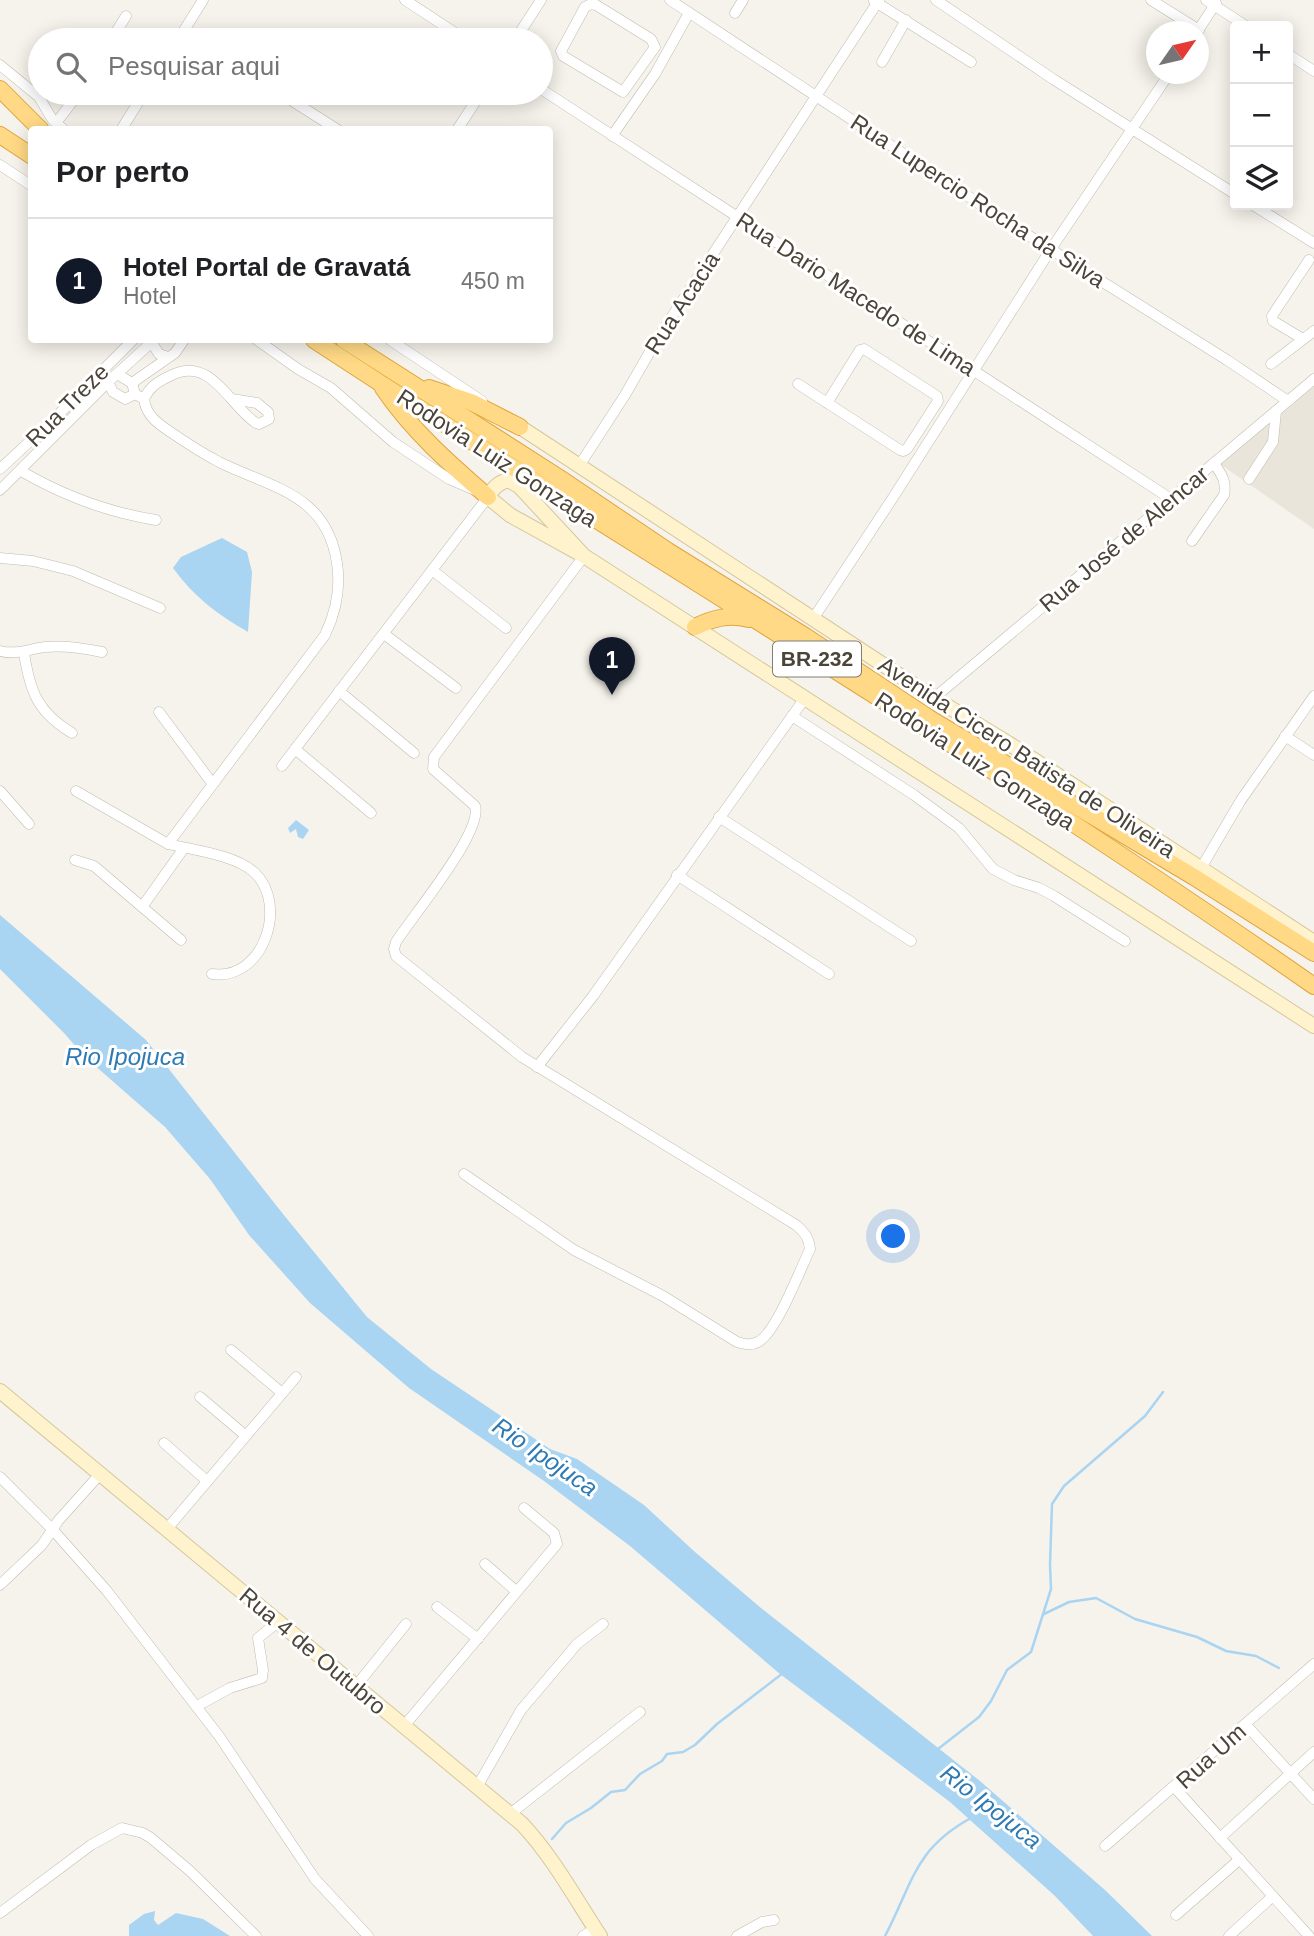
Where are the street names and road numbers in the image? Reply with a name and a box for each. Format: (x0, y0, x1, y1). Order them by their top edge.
street label: Rua Lupercio Rocha da Silva (846, 109, 1110, 293)
street label: Rua Dario Macedo de Lima (732, 207, 981, 381)
street label: Rua Acacia (639, 247, 725, 359)
street label: Rua Treze (20, 358, 114, 452)
street label: Rodovia Luiz Gonzaga (392, 384, 602, 532)
street label: Rua José de Alencar (1034, 461, 1214, 617)
road number: BR-232 (773, 642, 861, 676)
street label: Avenida Cicero Batista de Oliveira (874, 651, 1180, 863)
street label: Rodovia Luiz Gonzaga (870, 687, 1080, 835)
street label: Rua 4 de Outubro (235, 1582, 391, 1720)
street label: Rua Um (1171, 1718, 1251, 1794)

